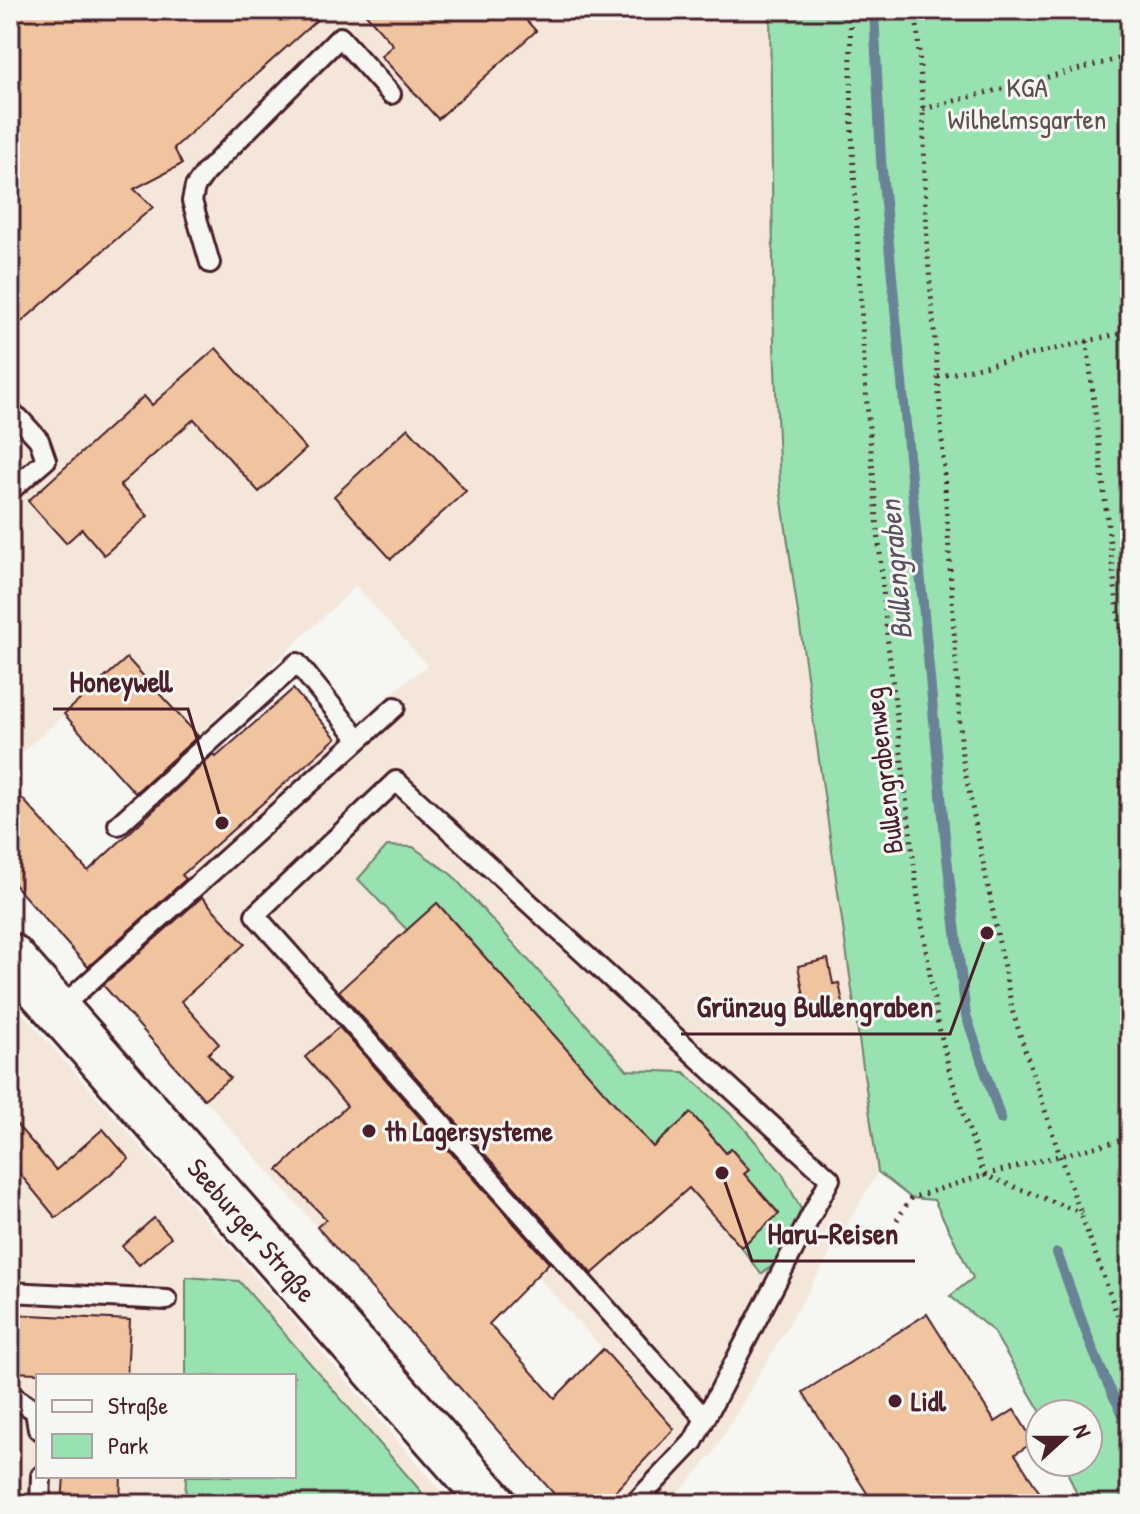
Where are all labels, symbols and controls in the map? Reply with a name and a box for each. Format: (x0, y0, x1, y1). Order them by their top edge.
park label: KGA Wilhelmsgarten (948, 68, 1106, 138)
water label: Bullengraben (869, 496, 922, 642)
callout: Honeywell (53, 655, 188, 709)
text: Honeywell (69, 661, 174, 702)
street label: Bullengrabenweg (854, 686, 912, 856)
callout: Grünzug Bullengraben (681, 980, 950, 1034)
text: Grünzug Bullengraben (697, 986, 933, 1027)
place label: th Lagersysteme (384, 1112, 554, 1151)
marker: th Lagersysteme (360, 1122, 378, 1140)
street label: Seeburger Straße (179, 1150, 325, 1310)
callout: Haru-Reisen (752, 1207, 915, 1261)
text: Haru-Reisen (768, 1213, 898, 1253)
legend (36, 1374, 296, 1478)
place label: Lidl (911, 1382, 947, 1420)
text: Straße (108, 1389, 169, 1421)
marker: Lidl (886, 1392, 904, 1410)
north arrow (1024, 1398, 1104, 1478)
text: N (1067, 1420, 1099, 1442)
text: Park (108, 1429, 148, 1461)

